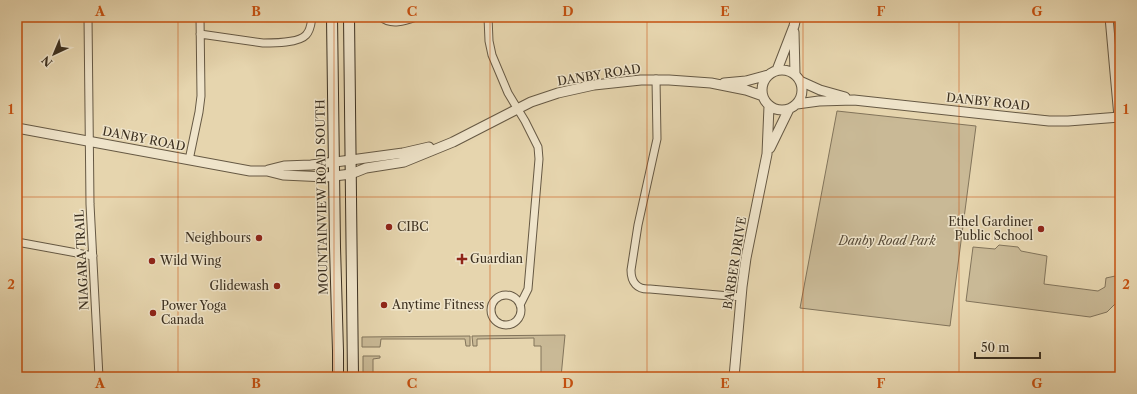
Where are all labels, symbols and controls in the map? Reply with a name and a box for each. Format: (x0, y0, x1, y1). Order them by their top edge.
text: A (94, 3, 106, 19)
text: B (251, 3, 261, 19)
text: C (407, 3, 417, 19)
text: D (562, 3, 574, 19)
text: E (720, 3, 730, 19)
text: F (877, 3, 886, 19)
text: G (1031, 3, 1043, 19)
north arrow (34, 34, 74, 74)
text: N (38, 53, 55, 70)
street label: DANBY ROAD (556, 60, 642, 89)
street label: DANBY ROAD (945, 90, 1031, 113)
street label: MOUNTAINVIEW ROAD SOUTH (312, 99, 331, 295)
text: 1 (8, 101, 14, 117)
text: 1 (1123, 101, 1129, 117)
street label: DANBY ROAD (101, 123, 187, 154)
street label: NIAGARA TRAIL (71, 209, 92, 311)
place label: Ethel Gardiner Public School (948, 214, 1033, 243)
street label: BARBER DRIVE (720, 215, 749, 310)
place label: CIBC (397, 219, 428, 234)
marker: CIBC (384, 222, 394, 232)
marker: Ethel Gardiner Public School (1036, 224, 1046, 234)
place label: Neighbours (185, 230, 251, 245)
marker: Neighbours (254, 233, 264, 243)
park label: Danby Road Park (837, 233, 936, 248)
place label: Guardian (470, 251, 524, 266)
place label: Wild Wing (159, 253, 222, 268)
marker: Guardian (457, 254, 467, 264)
marker: Wild Wing (147, 256, 157, 266)
text: 2 (7, 276, 15, 292)
text: 2 (1122, 276, 1130, 292)
place label: Glidewash (210, 278, 269, 293)
marker: Glidewash (272, 281, 282, 291)
place label: Anytime Fitness (391, 297, 484, 312)
place label: Power Yoga Canada (161, 298, 227, 327)
marker: Anytime Fitness (379, 300, 389, 310)
marker: Power Yoga Canada (148, 308, 158, 318)
scale bar (975, 334, 1040, 360)
text: 50 m (981, 340, 1010, 355)
text: A (94, 375, 106, 391)
text: B (251, 375, 261, 391)
text: C (407, 375, 417, 391)
text: D (562, 375, 574, 391)
text: E (720, 375, 730, 391)
text: F (877, 375, 886, 391)
text: G (1031, 375, 1043, 391)

